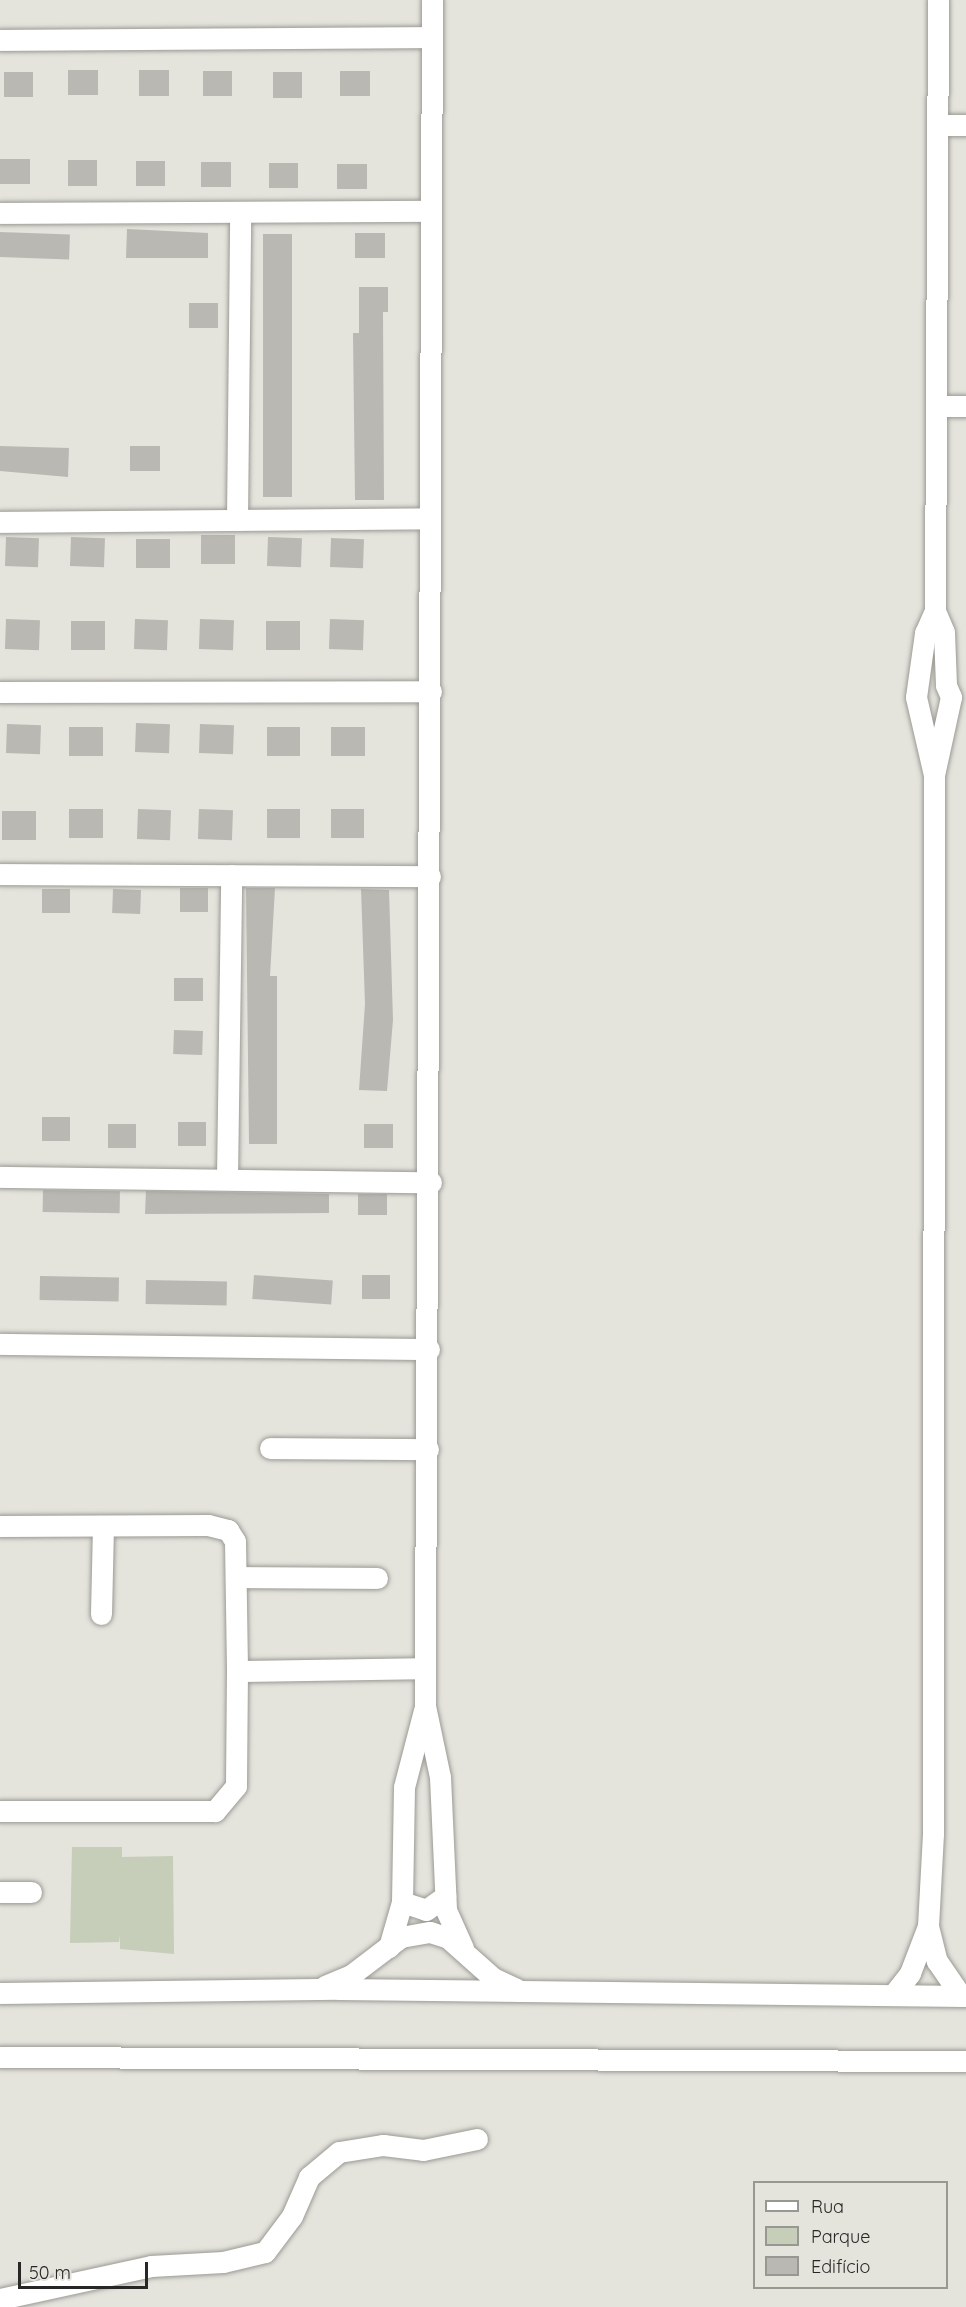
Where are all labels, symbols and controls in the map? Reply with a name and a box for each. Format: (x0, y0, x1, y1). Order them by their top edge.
legend (753, 2181, 948, 2289)
text: Rua (811, 2195, 844, 2218)
text: Parque (811, 2225, 870, 2248)
scale bar (21, 2250, 152, 2288)
text: Edifício (811, 2255, 870, 2278)
text: 50 m (29, 2261, 71, 2284)

